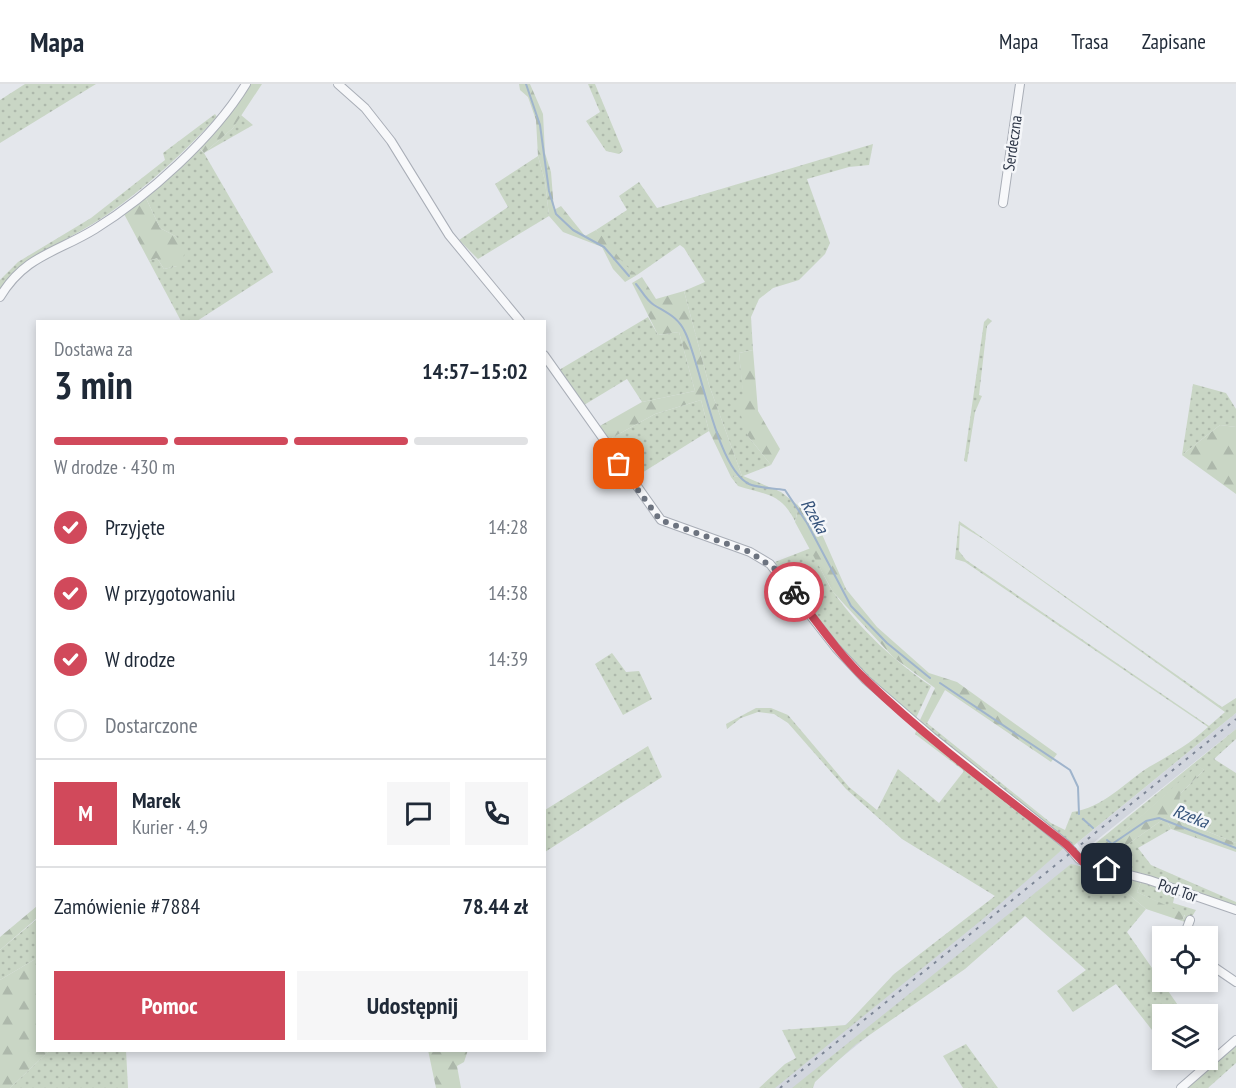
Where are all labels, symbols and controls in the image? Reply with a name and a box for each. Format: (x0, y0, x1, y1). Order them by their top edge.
text: Mapa (30, 23, 84, 60)
text: Mapa (999, 28, 1038, 55)
text: Trasa (1071, 28, 1109, 55)
text: Zapisane (1142, 28, 1206, 55)
street label: Serdeczna (998, 114, 1026, 172)
text: Dostawa za (54, 336, 133, 362)
text: 14:57–15:02 (422, 357, 528, 385)
text: 3 min (54, 359, 133, 410)
pin (593, 438, 644, 489)
icon: bag (602, 447, 635, 480)
text: W drodze · 430 m (54, 454, 175, 480)
water label: Rzeka (796, 495, 834, 538)
icon: check (54, 511, 87, 544)
text: Przyjęte (105, 513, 165, 541)
text: 14:28 (488, 514, 528, 540)
courier (764, 562, 824, 622)
icon: bike (778, 576, 811, 609)
icon: check (54, 577, 87, 610)
text: W przygotowaniu (105, 579, 236, 607)
text: 14:38 (488, 580, 528, 606)
icon: check (54, 643, 87, 676)
text: W drodze (105, 645, 175, 673)
text: 14:39 (488, 646, 528, 672)
text: Dostarczone (105, 711, 198, 739)
button: chat (387, 782, 450, 845)
button: phone (465, 782, 528, 845)
text: Marek (132, 786, 181, 814)
text: M (78, 799, 93, 827)
water label: Rzeka (1170, 799, 1213, 834)
text: Kurier · 4.9 (132, 814, 208, 840)
pin (1081, 843, 1132, 894)
icon: home (1090, 852, 1123, 885)
street label: Pod Tor (1156, 874, 1201, 906)
text: Zamówienie #7884 (54, 892, 200, 920)
text: 78.44 zł (463, 892, 528, 920)
map controls (1152, 926, 1218, 1070)
button: locate (1152, 926, 1218, 992)
button: Pomoc (54, 971, 285, 1040)
button: Udostępnij (297, 971, 528, 1040)
button: layers (1152, 1004, 1218, 1070)

